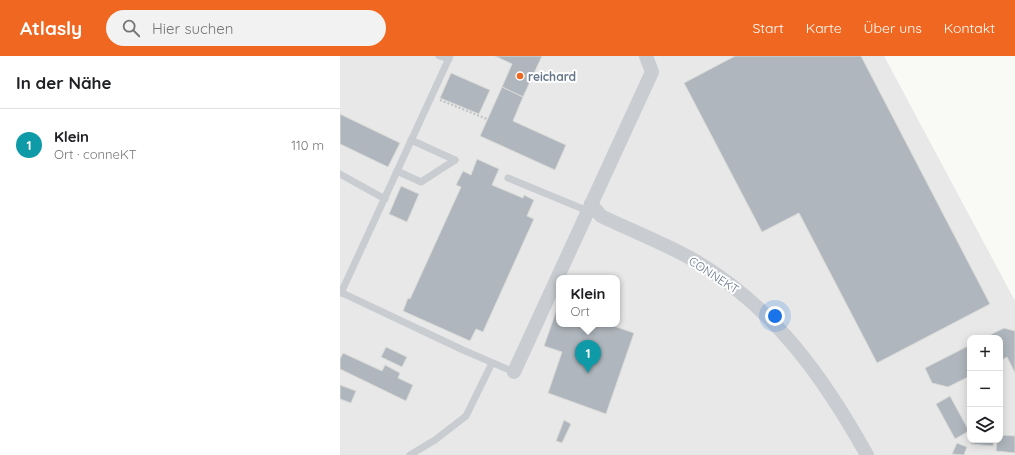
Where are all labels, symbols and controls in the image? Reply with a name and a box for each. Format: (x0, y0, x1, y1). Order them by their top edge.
search box (106, 10, 386, 46)
text: Atlasly (20, 16, 82, 40)
icon: search (120, 17, 142, 39)
text: Hier suchen (152, 19, 233, 38)
text: Start (752, 19, 784, 37)
text: Karte (806, 19, 842, 37)
text: Über uns (864, 19, 922, 37)
text: Kontakt (944, 19, 995, 37)
place label: reichard (528, 69, 576, 84)
marker: reichard (515, 71, 525, 81)
text: In der Nähe (16, 72, 112, 93)
text: Klein (54, 127, 89, 146)
text: 1 (26, 137, 32, 153)
text: 110 m (291, 137, 324, 153)
text: Ort · conneKT (54, 146, 137, 162)
street label: CONNEKT (686, 253, 742, 297)
popup (556, 275, 620, 327)
text: Klein (570, 284, 606, 303)
text: Ort (570, 303, 590, 319)
your location (765, 306, 785, 326)
map controls (967, 335, 1003, 443)
button: + (967, 335, 1003, 371)
pin: 1 (575, 340, 601, 373)
button: − (967, 371, 1003, 407)
button: layers (967, 407, 1003, 443)

